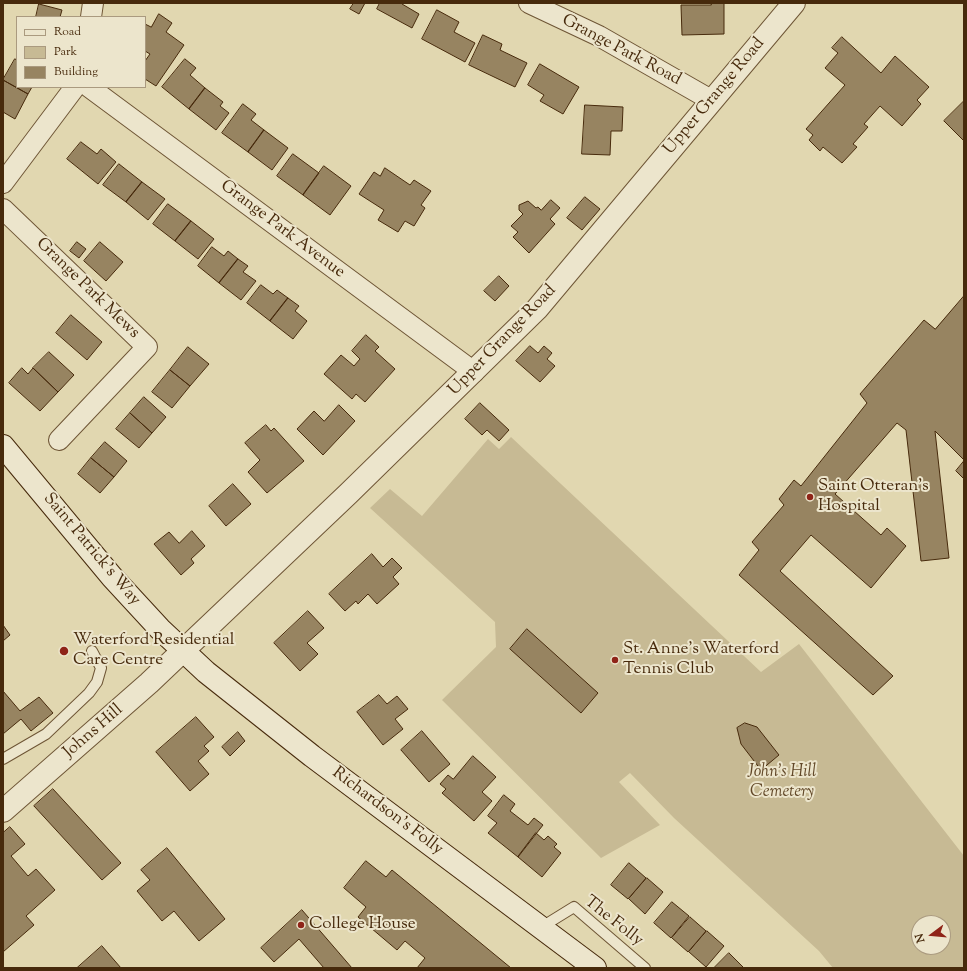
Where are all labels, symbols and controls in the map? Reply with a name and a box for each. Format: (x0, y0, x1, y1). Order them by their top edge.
street label: Grange Park Road (558, 11, 684, 91)
legend (16, 16, 146, 88)
text: Road (54, 23, 81, 41)
street label: Upper Grange Road (660, 34, 770, 160)
text: Park (54, 43, 77, 61)
text: Building (54, 63, 98, 81)
street label: Grange Park Avenue (216, 177, 348, 283)
street label: Grange Park Mews (31, 234, 143, 344)
street label: Upper Grange Road (445, 281, 561, 401)
place label: Saint Otteran's Hospital (818, 477, 929, 517)
street label: Saint Patrick's Way (38, 490, 144, 610)
marker: Saint Otteran's Hospital (805, 492, 815, 502)
place label: Waterford Residential Care Centre (73, 631, 235, 671)
place label: St. Anne's Waterford Tennis Club (623, 640, 779, 680)
marker: Waterford Residential Care Centre (58, 645, 70, 657)
marker: St. Anne's Waterford Tennis Club (610, 655, 620, 665)
street label: Johns Hill (60, 701, 128, 763)
park label: John's Hill Cemetery (748, 763, 816, 803)
street label: Richardson's Folly (327, 764, 447, 860)
street label: The Folly (579, 893, 647, 951)
place label: College House (309, 915, 416, 935)
north arrow (911, 915, 951, 955)
marker: College House (296, 920, 306, 930)
text: N (912, 932, 929, 944)

